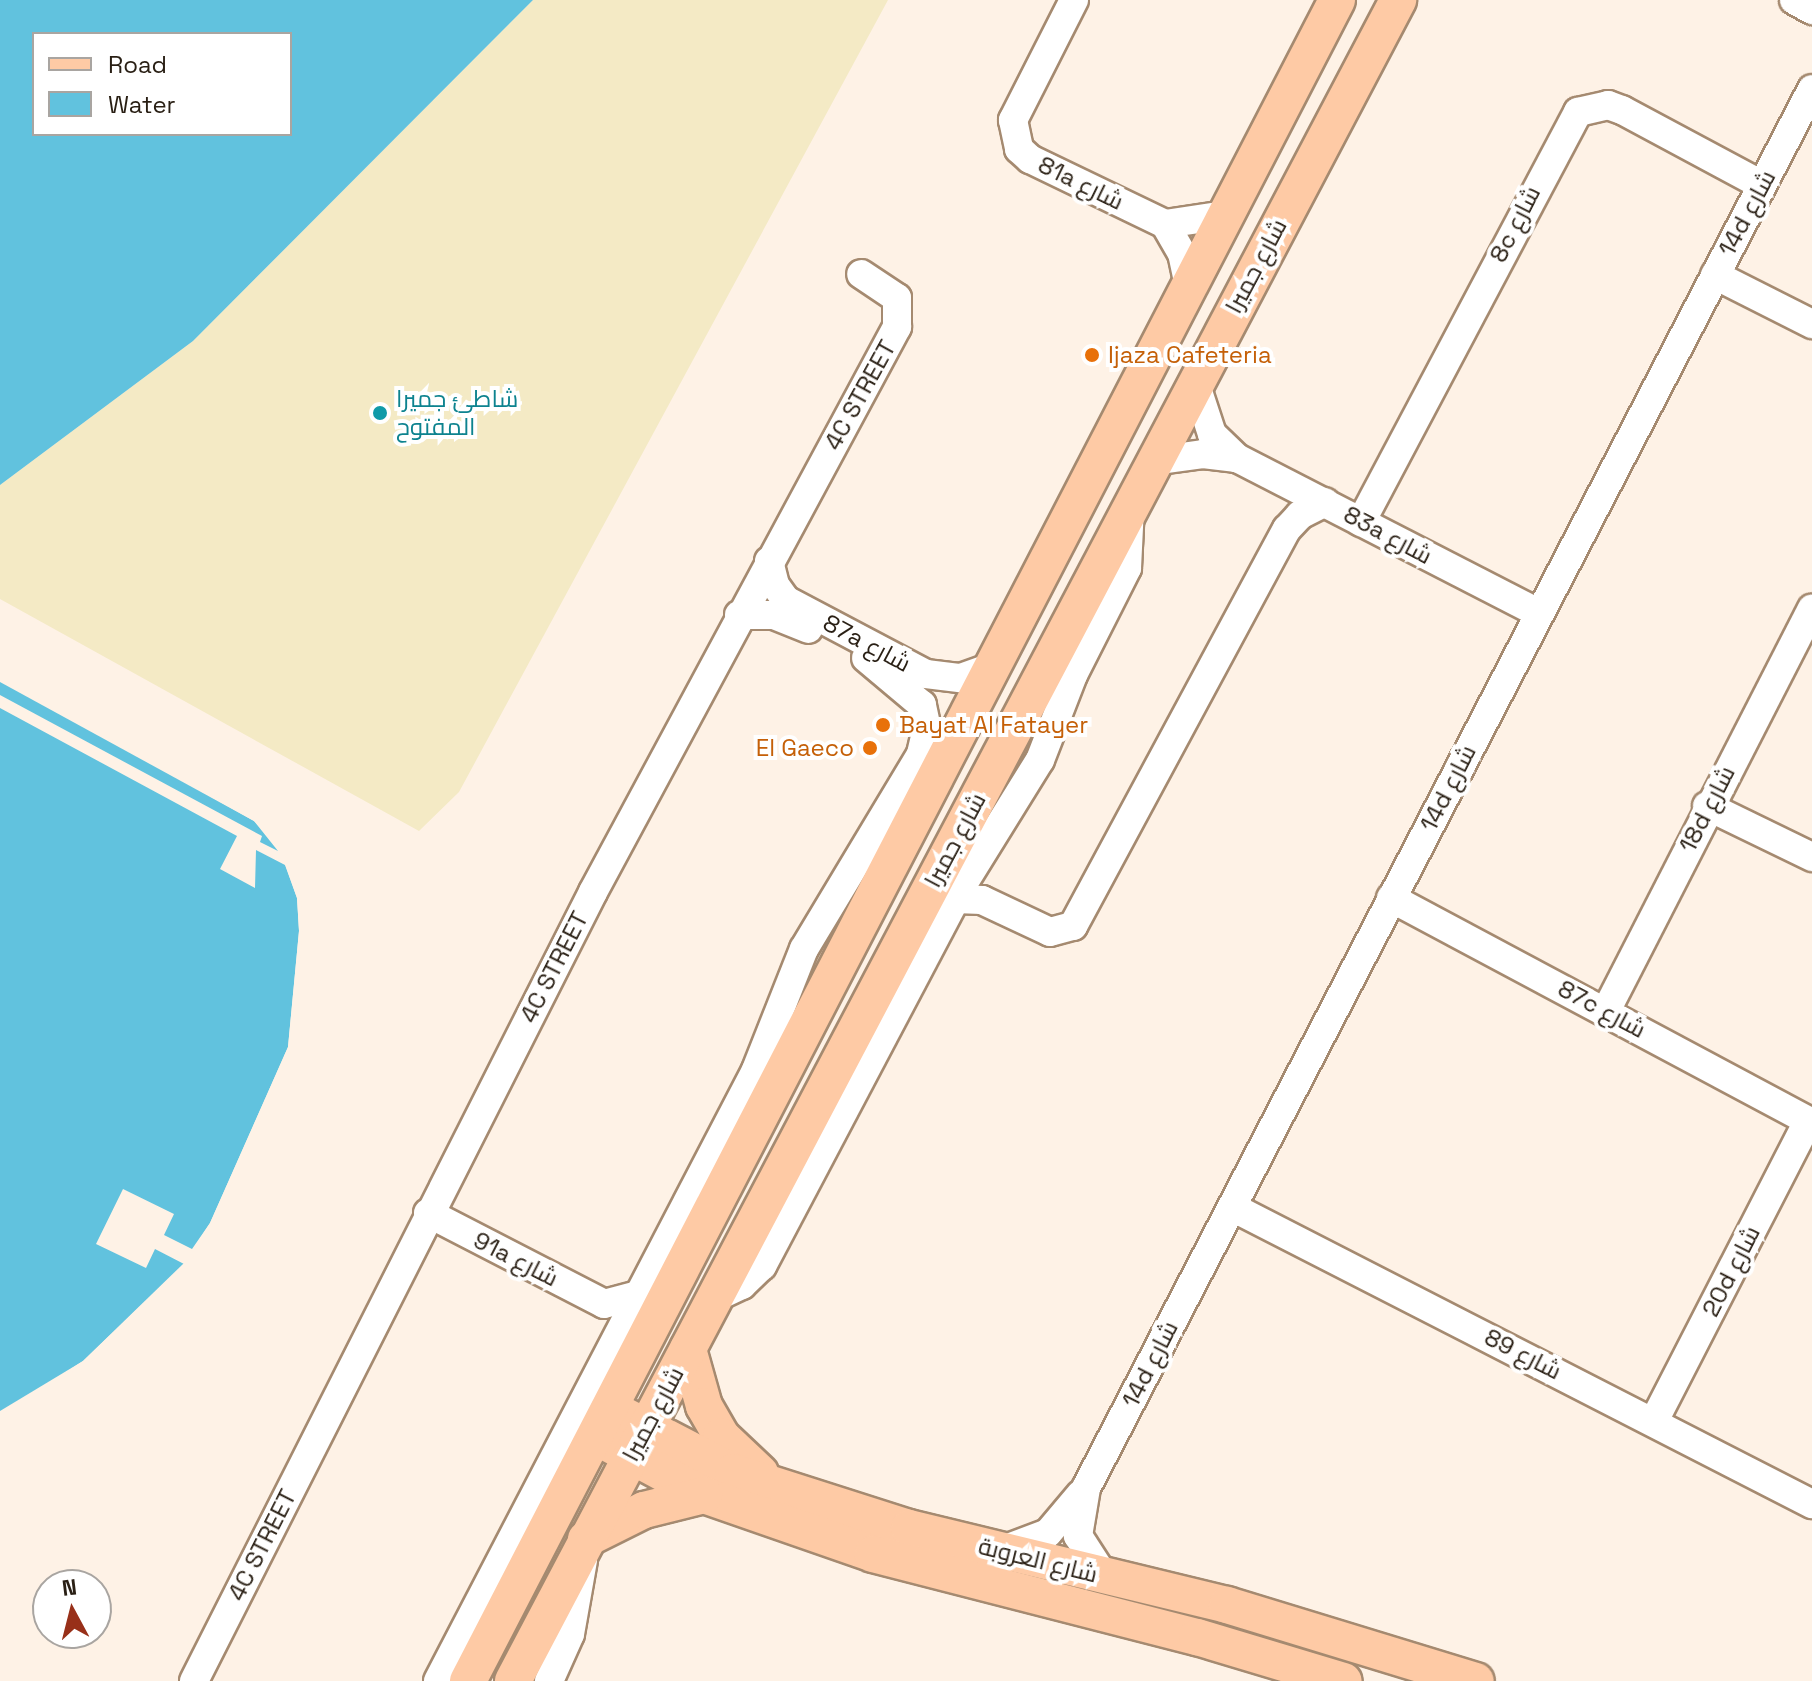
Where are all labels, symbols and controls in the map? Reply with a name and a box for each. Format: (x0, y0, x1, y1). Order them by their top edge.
legend (32, 32, 292, 136)
text: Road (108, 49, 167, 80)
text: Water (108, 89, 176, 120)
street label: 81a شارع (1034, 150, 1128, 216)
street label: 14d شارع (1712, 165, 1782, 261)
street label: 8c شارع (1484, 181, 1546, 267)
street label: شارع جميرا (1219, 214, 1293, 318)
street label: 4C STREET (818, 335, 902, 455)
place label: Ijaza Cafeteria (1108, 341, 1272, 369)
marker: Ijaza Cafeteria (1083, 346, 1101, 364)
place label: شاطئ جميرا المفتوح (396, 385, 518, 441)
marker: شاطئ جميرا المفتوح (371, 404, 389, 422)
street label: 83a شارع (1339, 500, 1437, 570)
street label: 87a شارع (818, 608, 916, 678)
place label: Bayat Al Fatayer (899, 711, 1089, 739)
marker: Bayat Al Fatayer (874, 716, 892, 734)
place label: El Gaeco (756, 734, 854, 762)
marker: El Gaeco (861, 739, 879, 757)
street label: 14d شارع (1414, 740, 1482, 836)
street label: 18d شارع (1673, 761, 1741, 857)
street label: شارع جميرا (918, 788, 992, 892)
street label: 4C STREET (514, 907, 594, 1027)
street label: 87c شارع (1553, 974, 1651, 1044)
street label: 20d شارع (1696, 1221, 1766, 1321)
street label: 91a شارع (469, 1225, 563, 1293)
street label: 14d شارع (1116, 1316, 1184, 1412)
street label: شارع 89 (1480, 1322, 1566, 1386)
street label: شارع جميرا (616, 1362, 690, 1466)
street label: 4C STREET (222, 1485, 302, 1605)
street label: شارع العروبة (976, 1531, 1100, 1589)
north arrow (32, 1569, 112, 1649)
text: N (60, 1572, 78, 1602)

